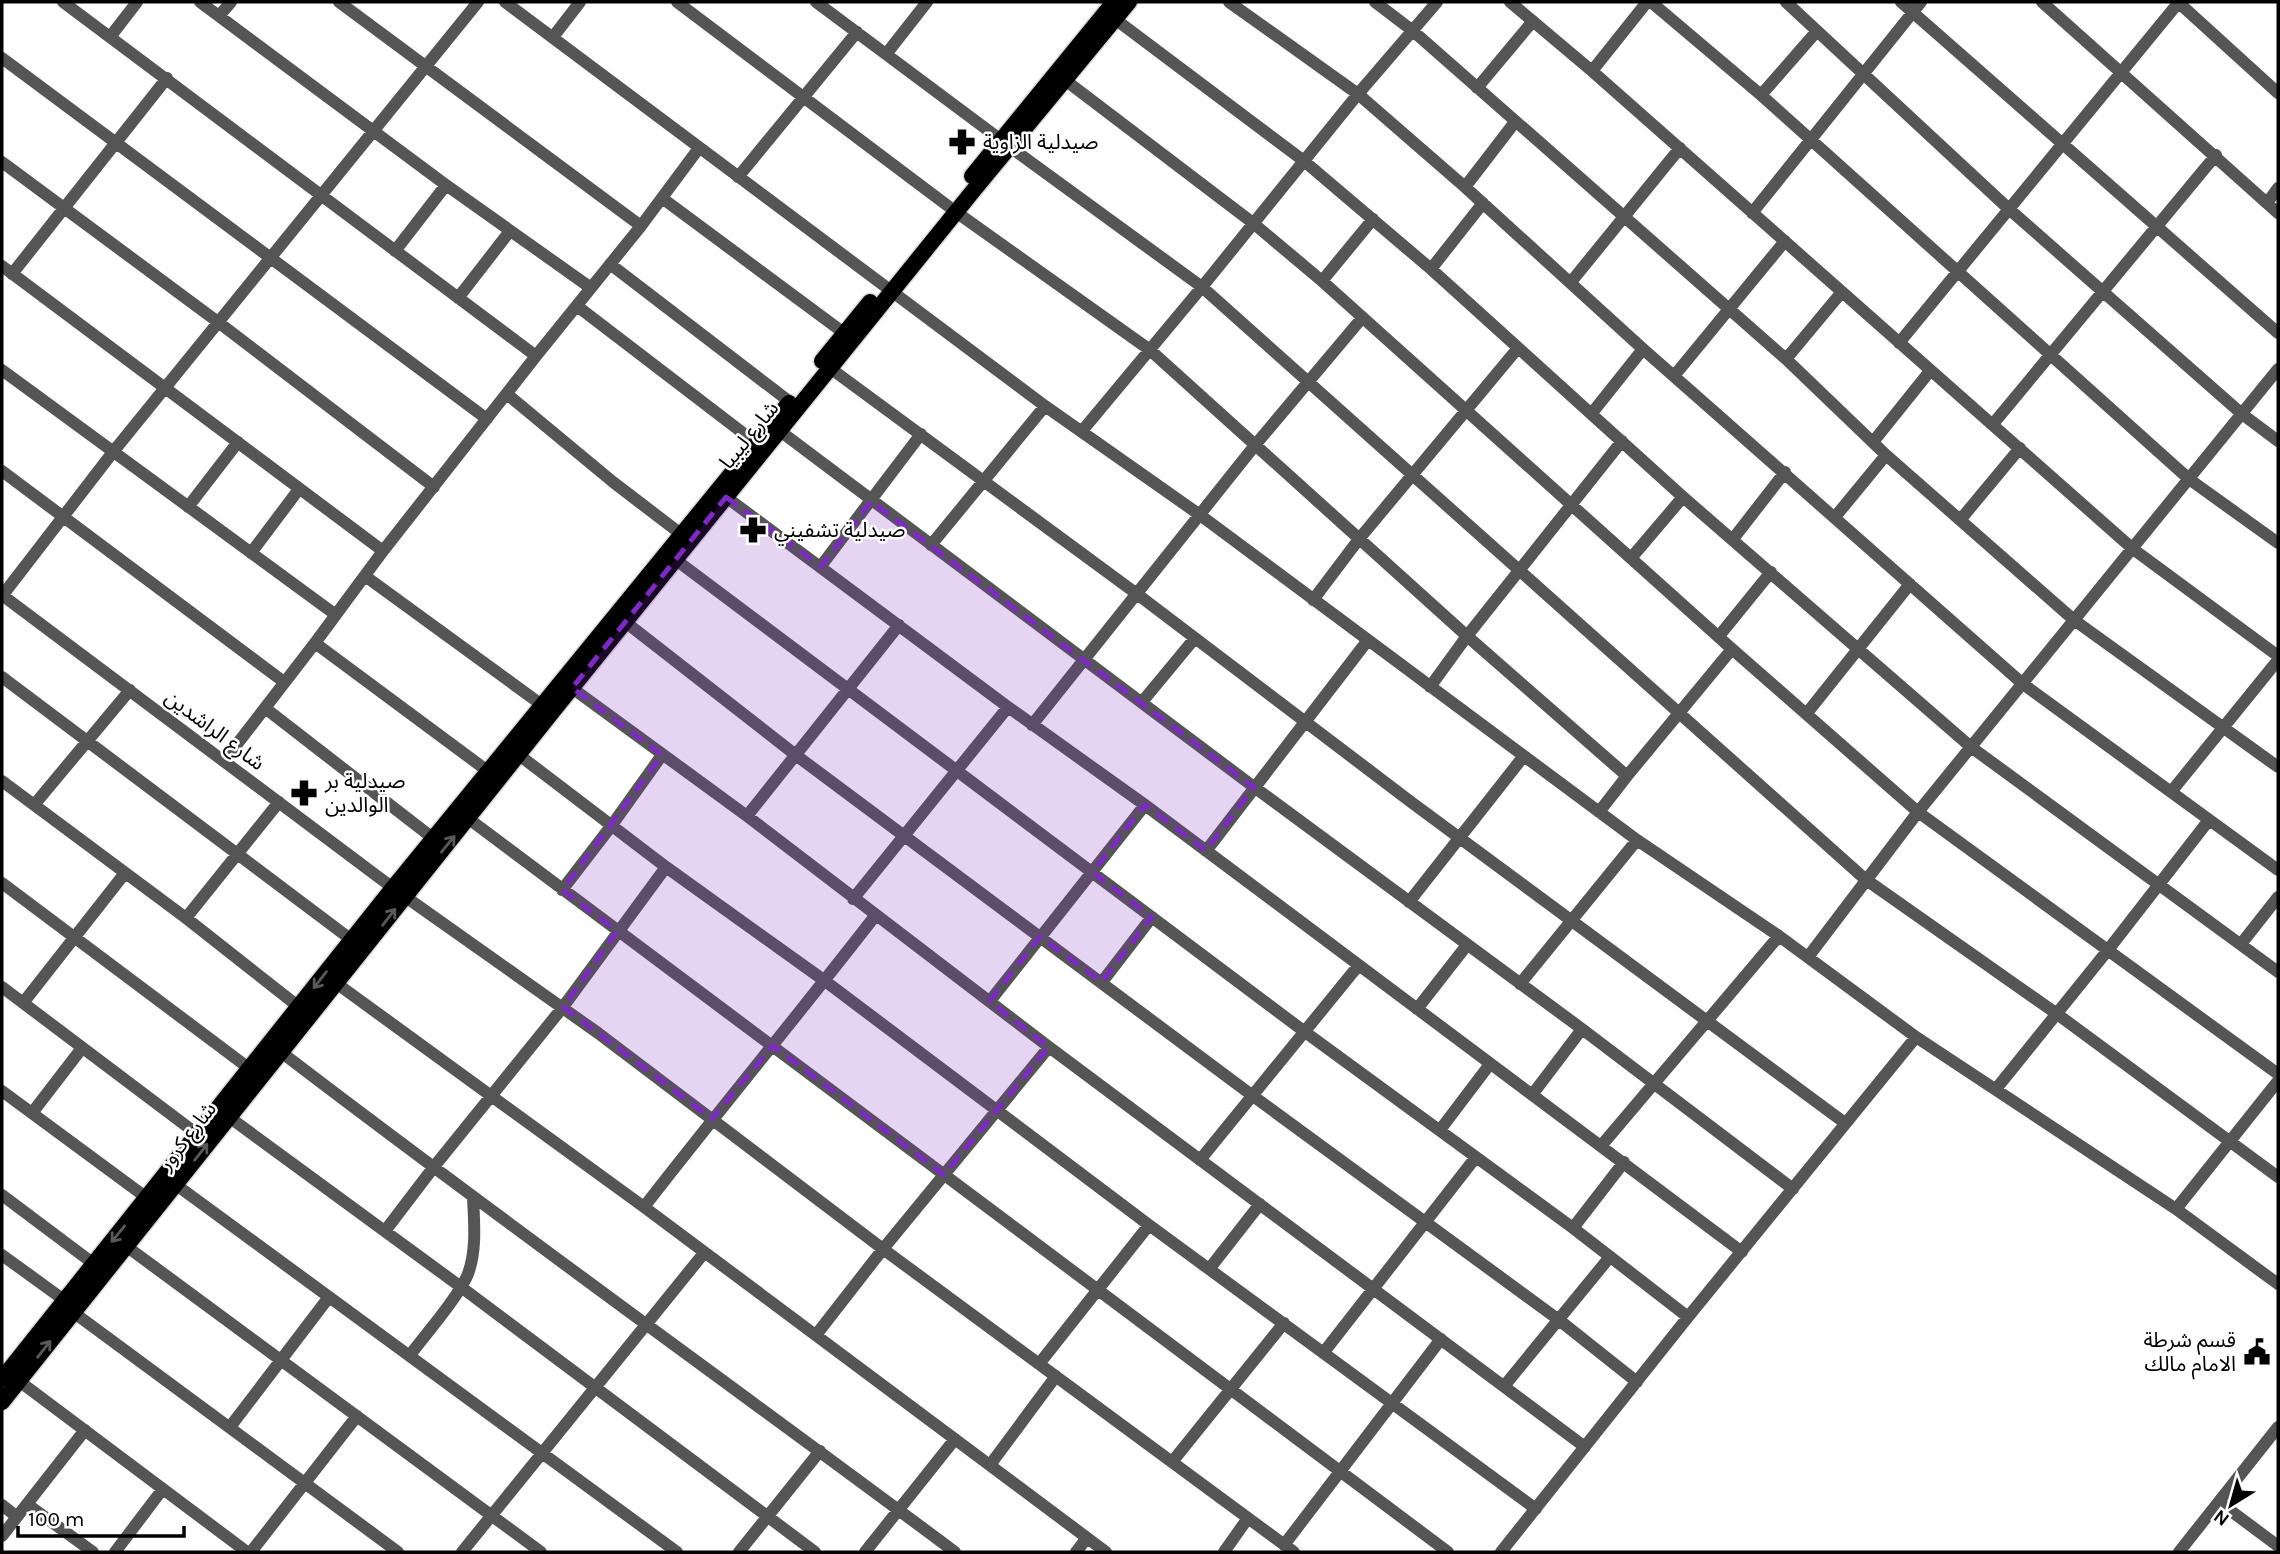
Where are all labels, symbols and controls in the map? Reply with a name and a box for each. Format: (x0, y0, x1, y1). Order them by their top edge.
pharmacy icon: صيدلية الزاوية (947, 127, 977, 157)
place label: صيدلية الزاوية (983, 130, 1099, 154)
street label: شارع ليبيا (714, 396, 786, 476)
pharmacy icon: صيدلية تشفيني (738, 515, 768, 545)
place label: صيدلية تشفيني (774, 518, 906, 546)
street label: شارع الراشدين (159, 685, 270, 778)
place label: صيدلية بر الوالدين (324, 769, 405, 817)
pharmacy icon: صيدلية بر الوالدين (289, 778, 319, 808)
one-way arrow (440, 835, 456, 853)
one-way arrow (382, 908, 397, 927)
one-way arrow (313, 970, 328, 988)
street label: شارع كرور (152, 1097, 223, 1178)
one-way arrow (193, 1143, 208, 1161)
one-way arrow (110, 1225, 125, 1243)
place label: قسم شرطة الامام مالك (2143, 1328, 2236, 1380)
public building icon: قسم شرطة الامام مالك (2242, 1337, 2272, 1367)
one-way arrow (37, 1340, 52, 1358)
north arrow (2196, 1470, 2266, 1540)
scale bar (18, 1494, 184, 1538)
text: N (2209, 1505, 2233, 1531)
text: 100 m (28, 1507, 85, 1531)

